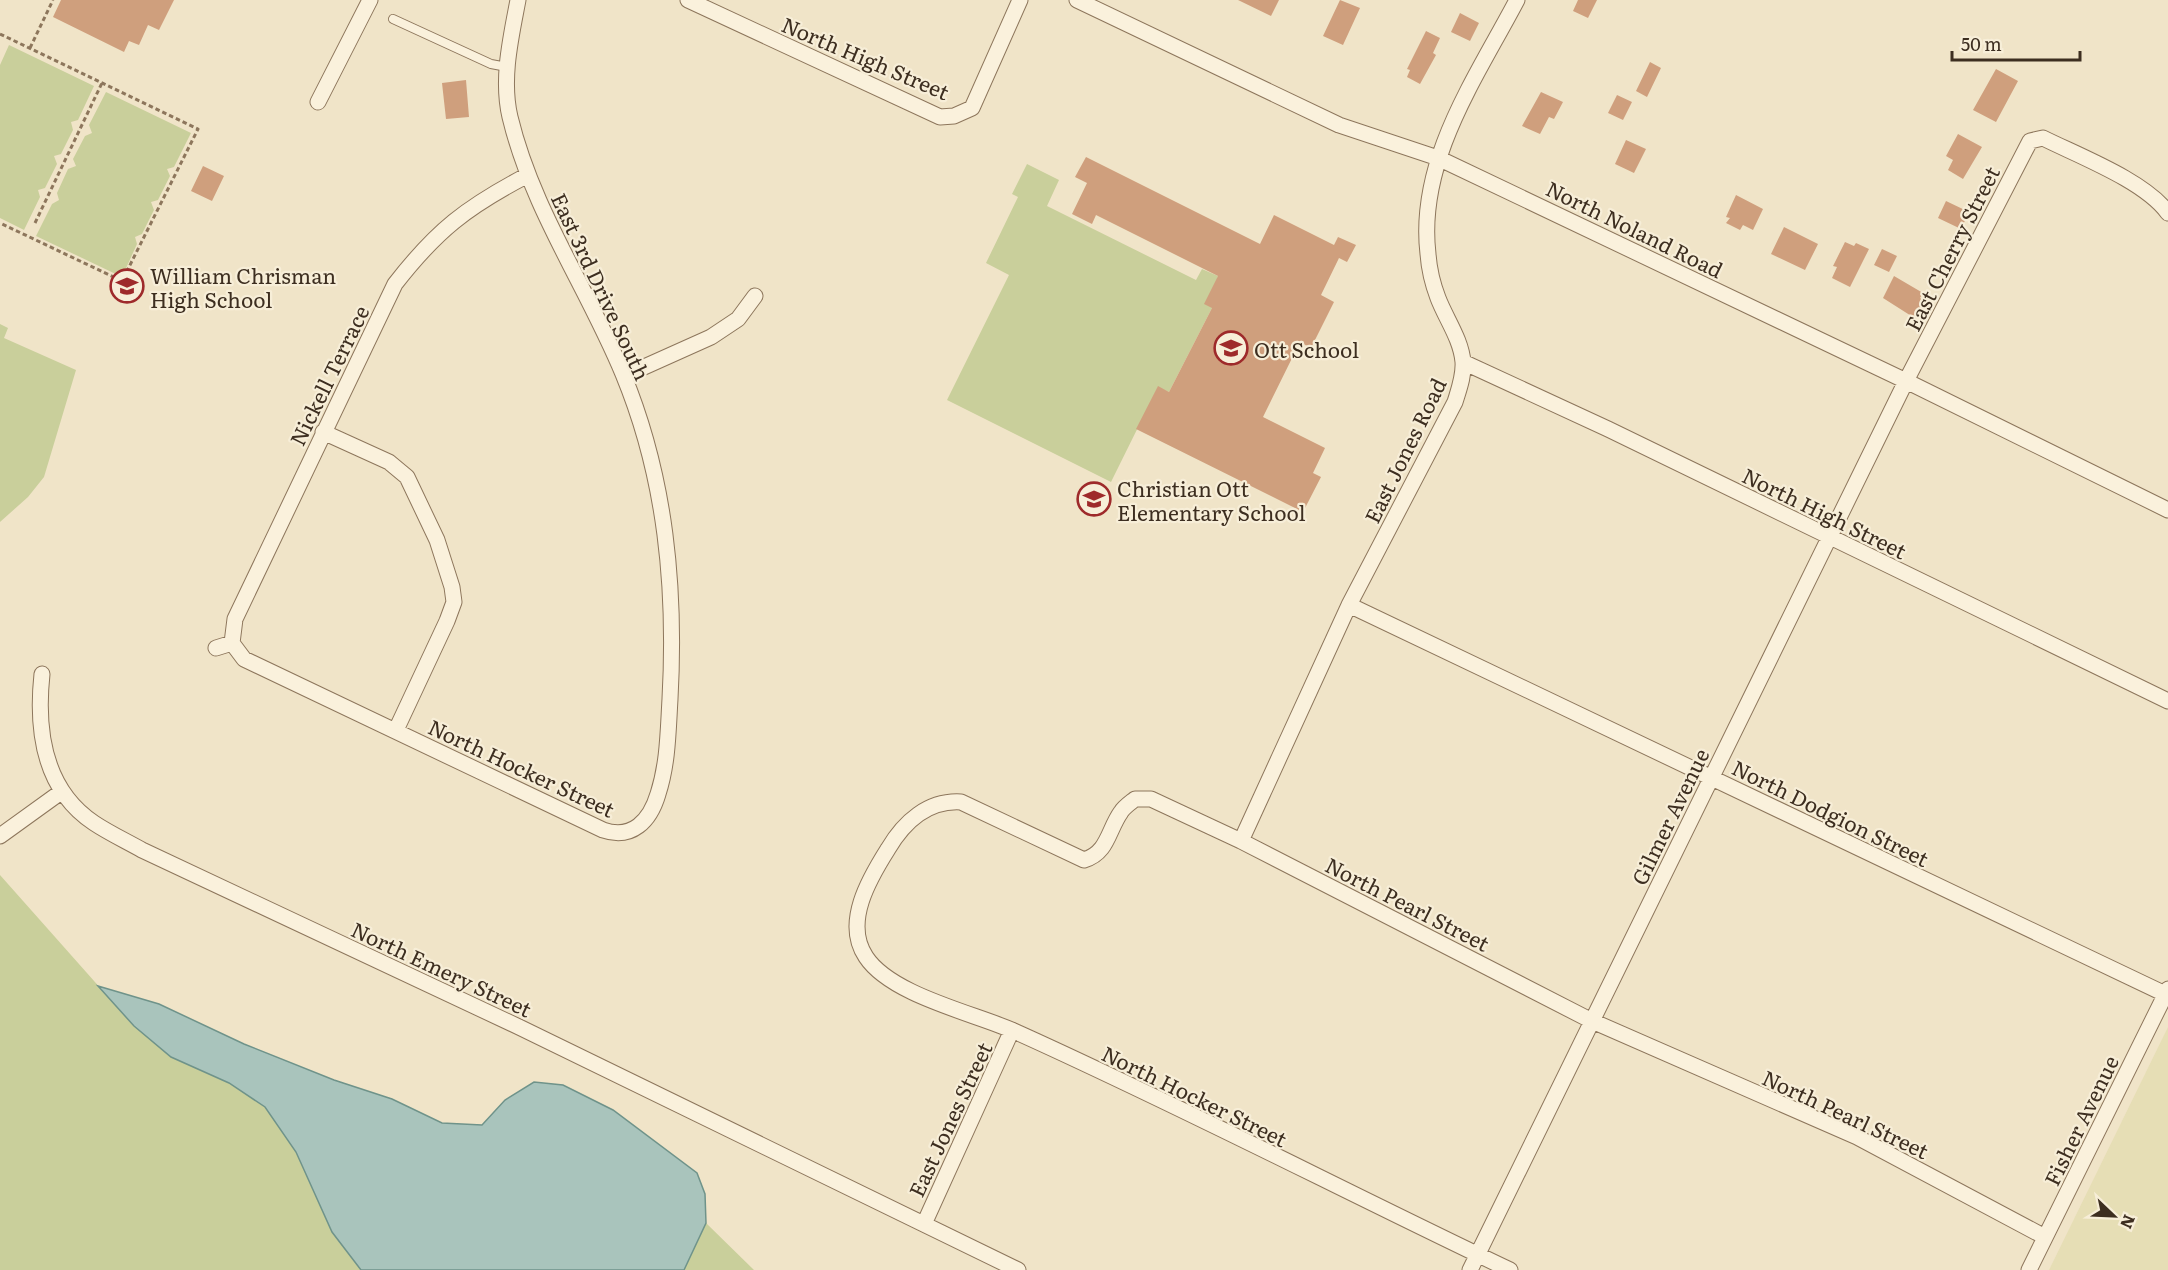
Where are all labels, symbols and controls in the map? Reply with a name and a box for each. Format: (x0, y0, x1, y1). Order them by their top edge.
street label: North High Street (777, 8, 955, 107)
scale bar (1952, 24, 2080, 62)
text: 50 m (1961, 30, 2002, 57)
street label: East Cherry Street (1896, 160, 2006, 336)
street label: North Noland Road (1541, 172, 1729, 284)
street label: East 3rd Drive South (545, 187, 659, 385)
place label: William Chrisman High School (150, 259, 336, 314)
school or university icon: William Chrisman High School (109, 268, 145, 304)
street label: Nickell Terrace (281, 299, 375, 450)
school or university icon: Ott School (1213, 330, 1249, 366)
place label: Ott School (1254, 333, 1359, 364)
street label: East Jones Road (1355, 372, 1453, 528)
street label: North High Street (1738, 459, 1913, 565)
place label: Christian Ott Elementary School (1117, 472, 1306, 527)
school or university icon: Christian Ott Elementary School (1076, 481, 1112, 517)
street label: North Hocker Street (424, 710, 621, 824)
street label: Gilmer Avenue (1623, 742, 1716, 890)
street label: North Dodgion Street (1727, 751, 1935, 873)
street label: North Pearl Street (1321, 848, 1496, 958)
street label: North Emery Street (347, 913, 538, 1024)
street label: East Jones Street (900, 1036, 999, 1201)
street label: North Hocker Street (1097, 1037, 1293, 1154)
street label: Fisher Avenue (2035, 1049, 2125, 1190)
street label: North Pearl Street (1758, 1061, 1935, 1165)
north arrow (2084, 1186, 2144, 1246)
text: N (2115, 1211, 2142, 1233)

